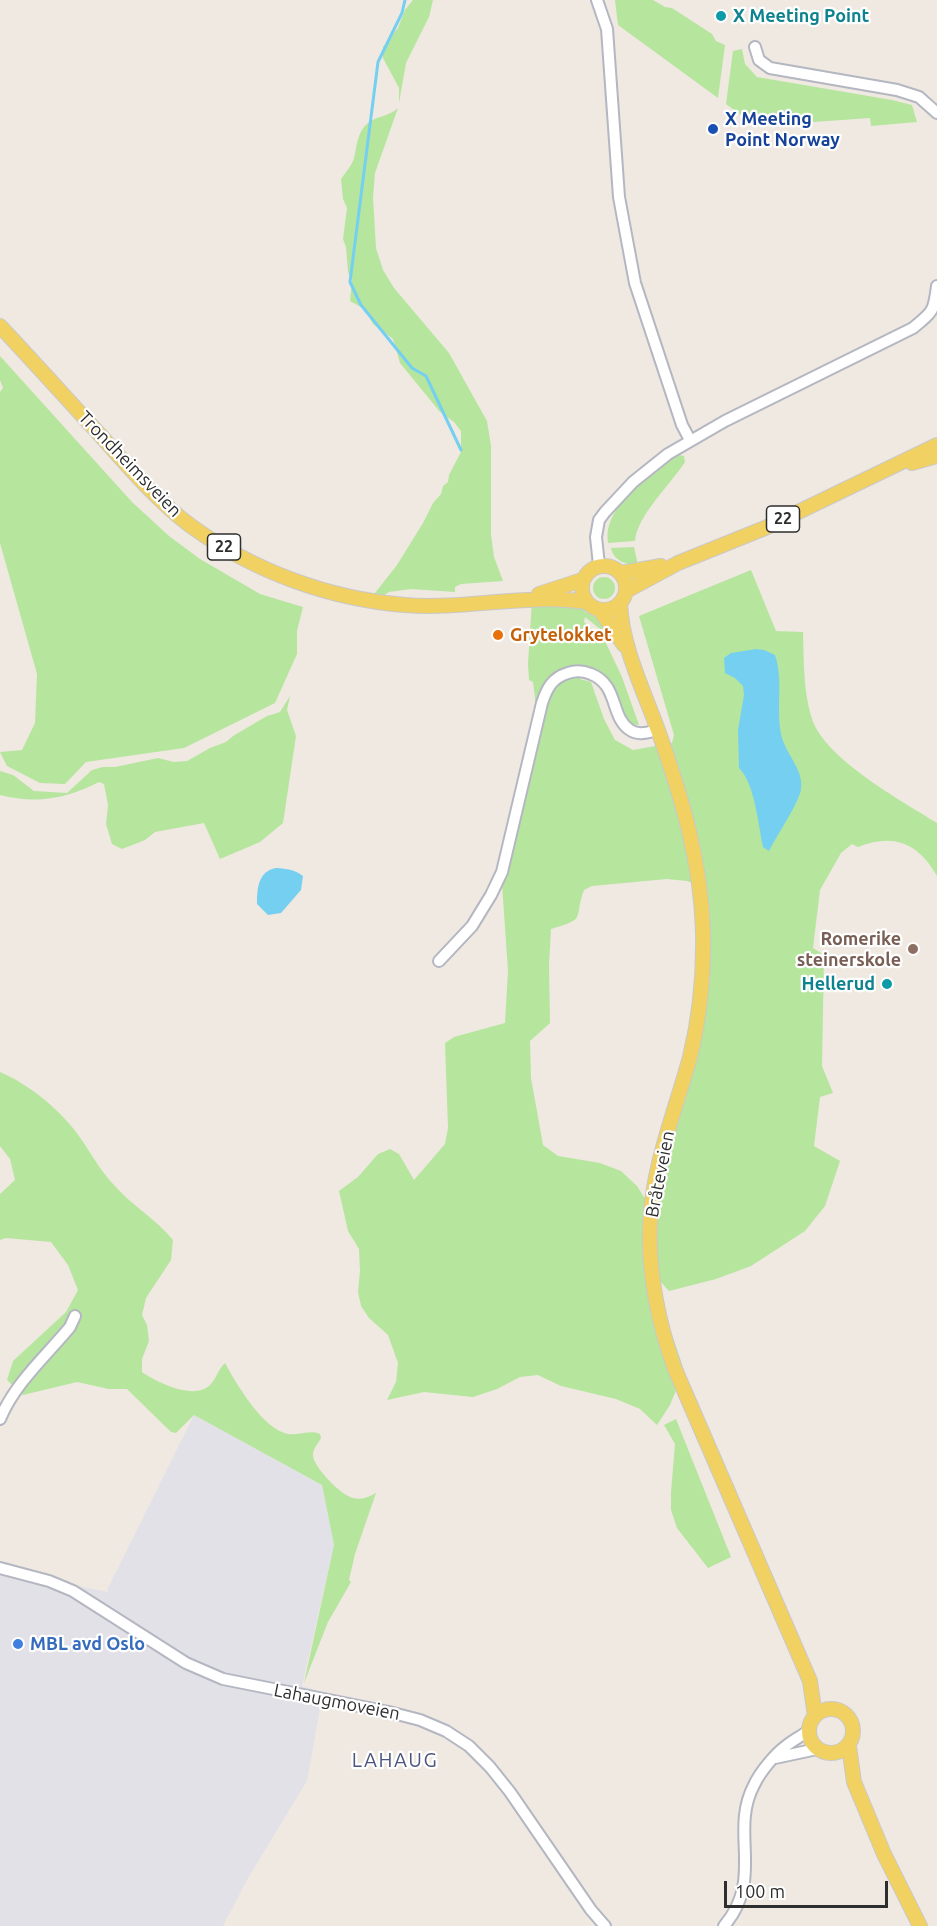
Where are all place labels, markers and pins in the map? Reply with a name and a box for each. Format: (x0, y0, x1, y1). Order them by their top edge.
place label: X Meeting Point (733, 5, 869, 27)
marker: X Meeting Point (714, 9, 728, 23)
place label: X Meeting Point Norway (725, 108, 840, 150)
marker: X Meeting Point Norway (706, 122, 720, 136)
place label: Grytelokket (510, 624, 612, 646)
marker: Grytelokket (491, 628, 505, 642)
place label: Romerike steinerskole (797, 928, 901, 970)
marker: Romerike steinerskole (906, 942, 920, 956)
place label: Hellerud (802, 973, 875, 995)
marker: Hellerud (880, 977, 894, 991)
place label: MBL avd Oslo (30, 1633, 145, 1655)
marker: MBL avd Oslo (11, 1637, 25, 1651)

